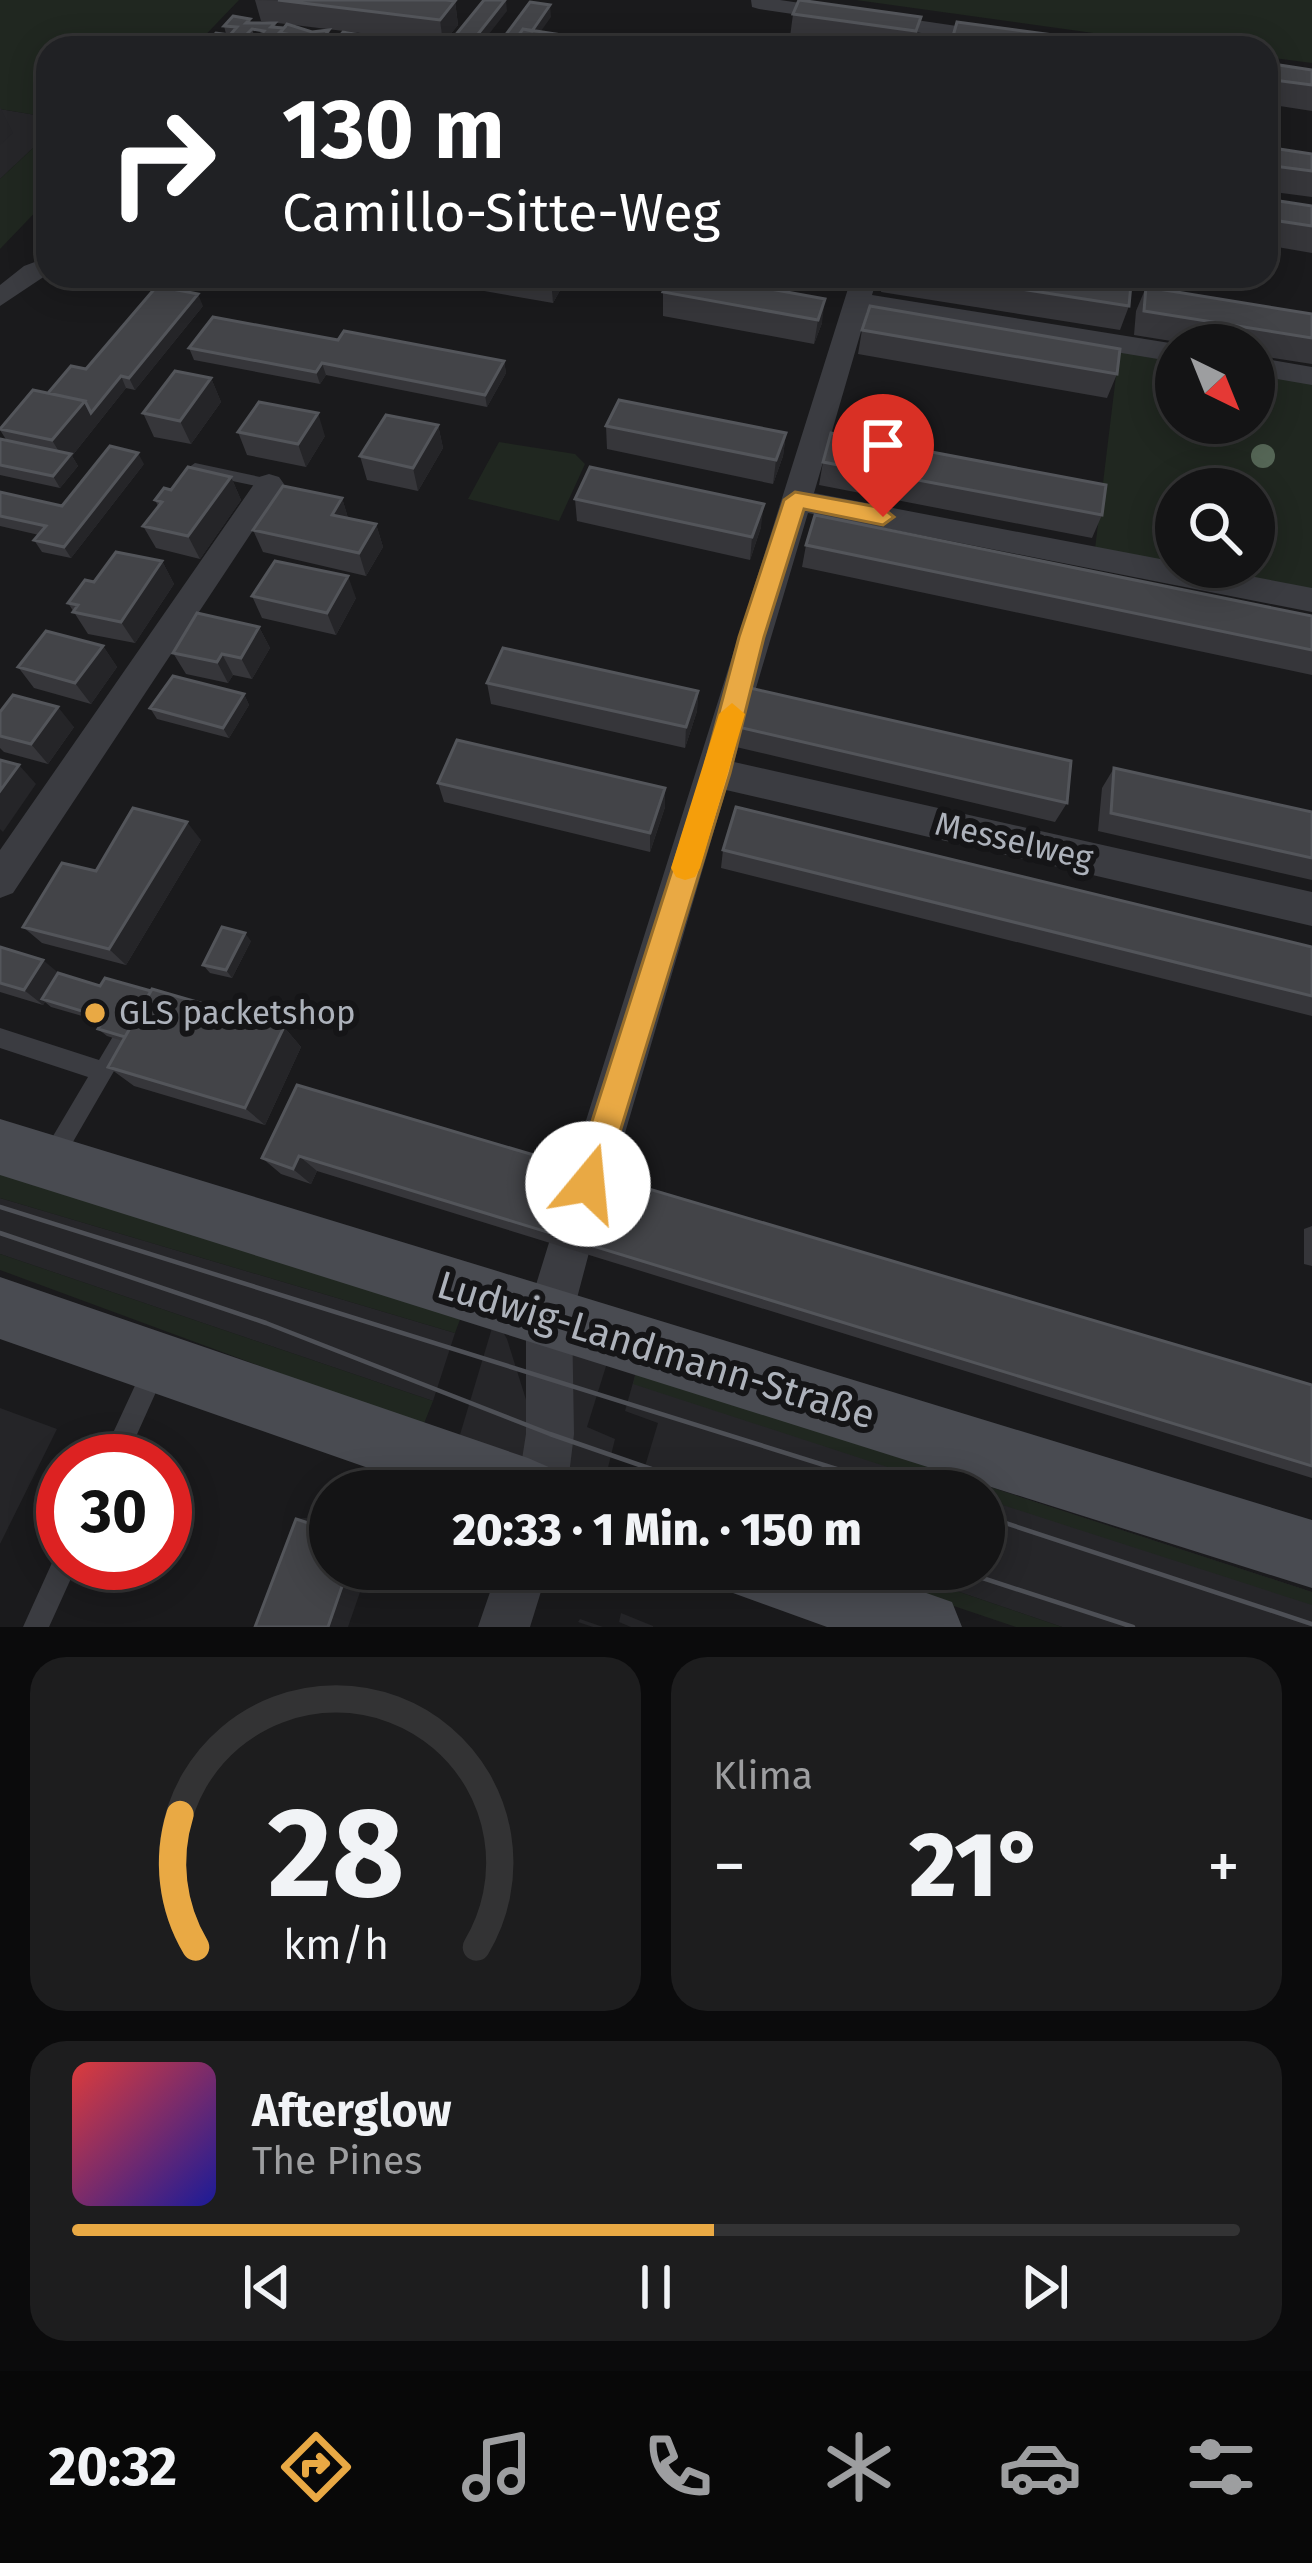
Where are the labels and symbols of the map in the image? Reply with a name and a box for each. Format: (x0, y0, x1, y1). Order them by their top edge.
north arrow (1155, 324, 1275, 444)
pin (832, 394, 934, 517)
street label: Messelweg (931, 803, 1098, 879)
place label: GLS packetshop (119, 993, 356, 1033)
marker: GLS packetshop (82, 1000, 108, 1026)
position arrow (525, 1121, 651, 1247)
street label: Ludwig-Landmann-Straße (432, 1261, 880, 1439)
speed limit sign: 30 (36, 1434, 192, 1590)

